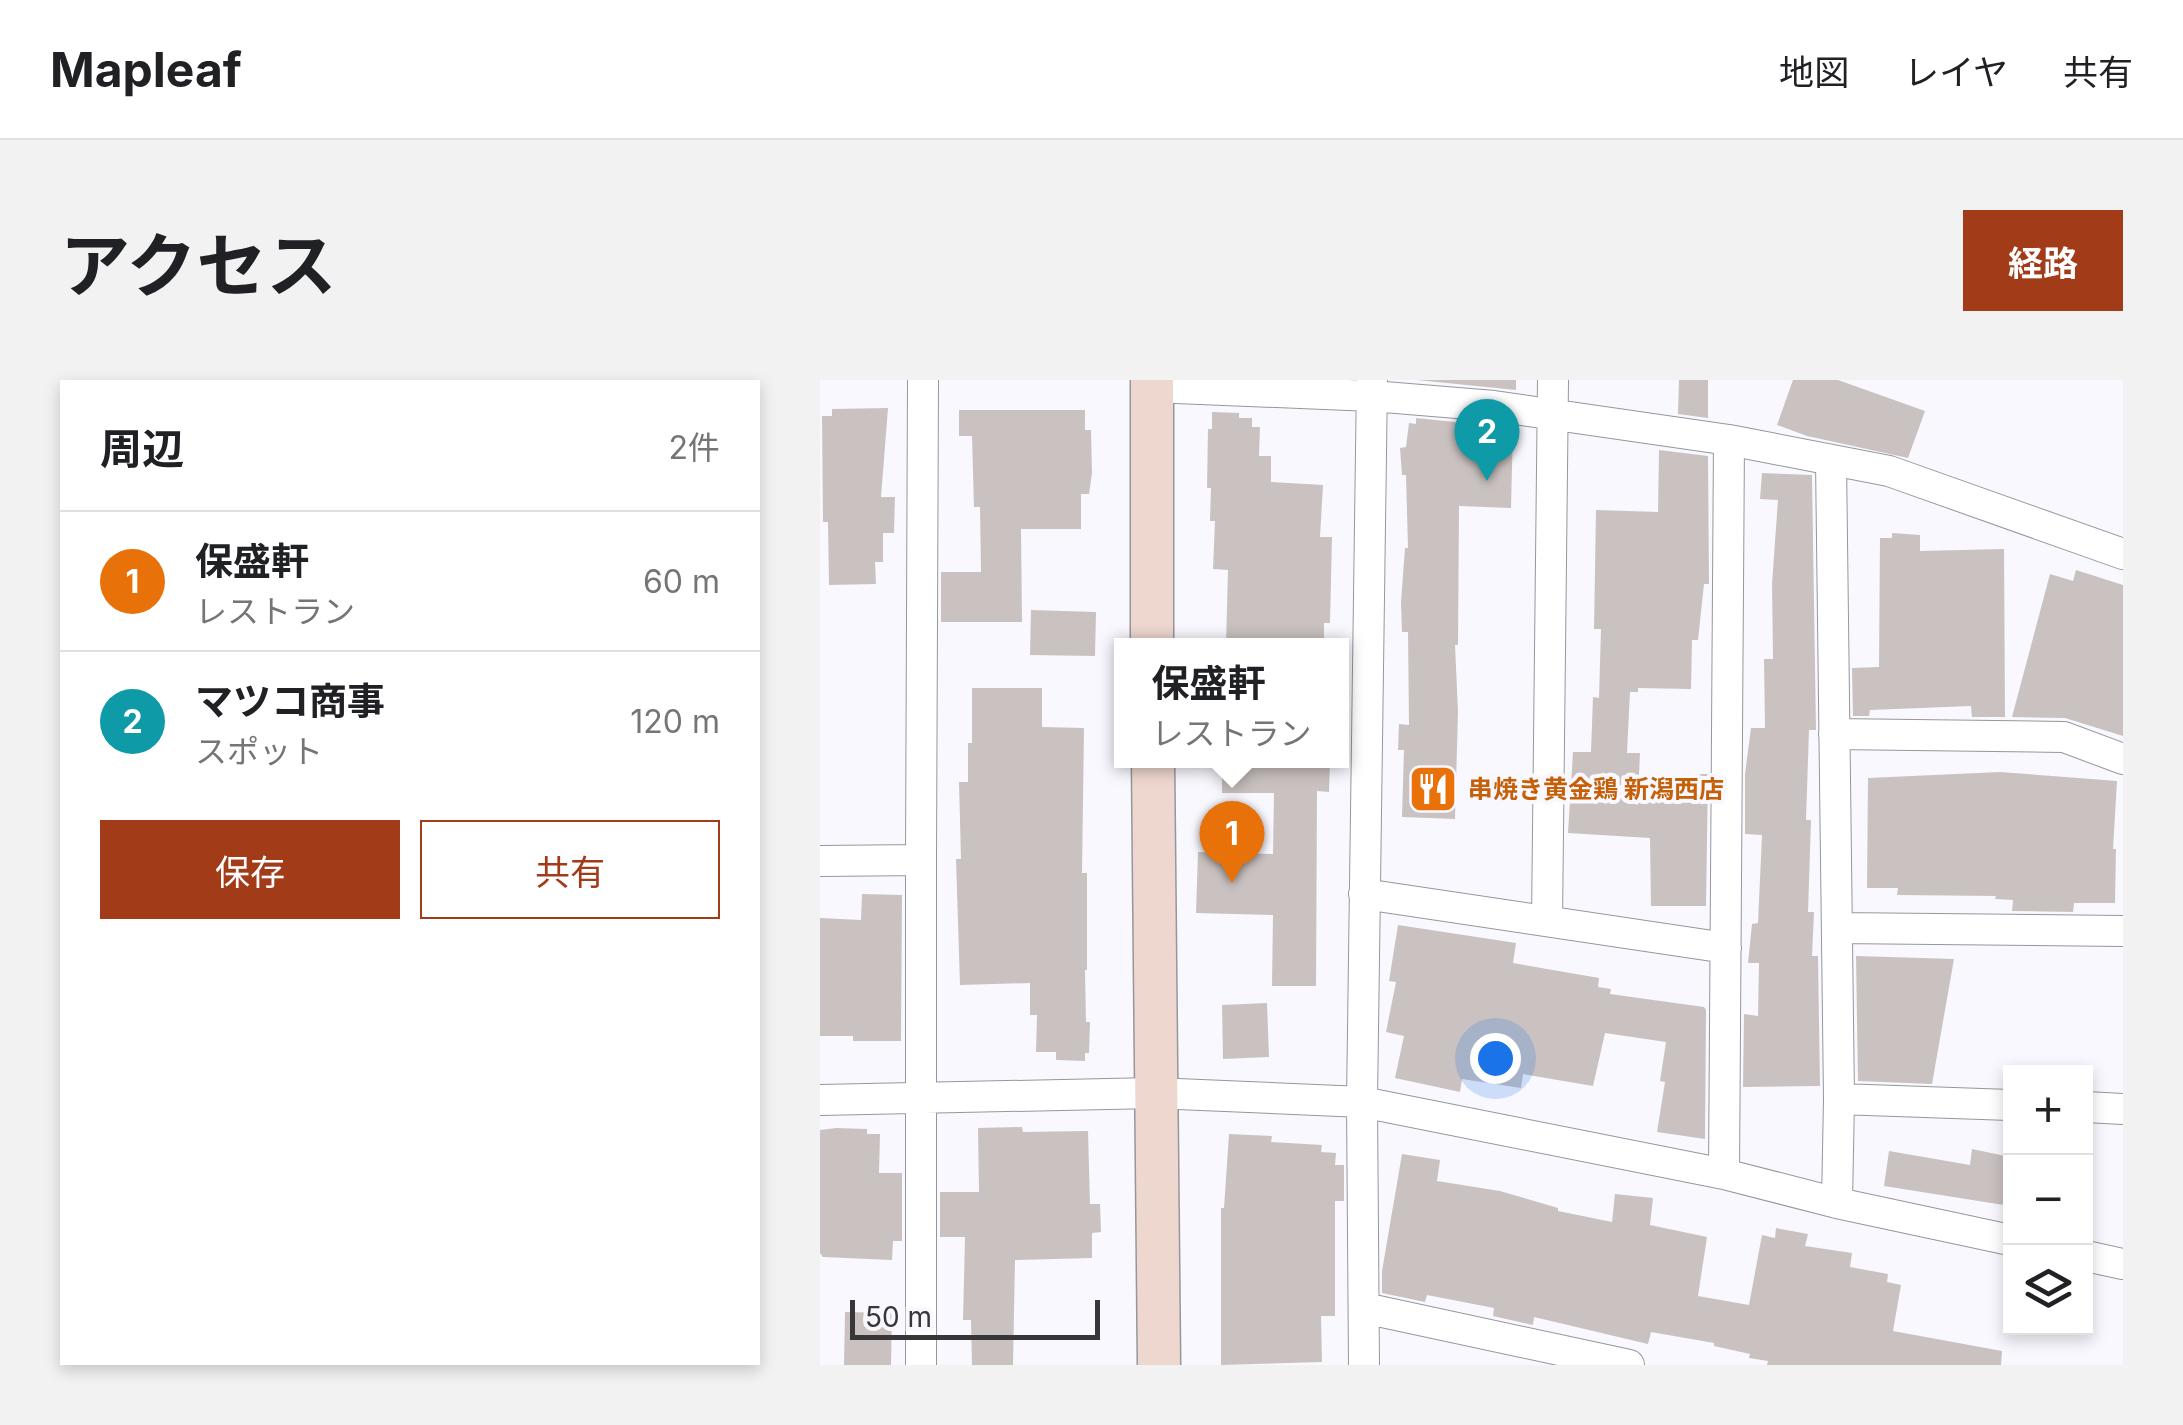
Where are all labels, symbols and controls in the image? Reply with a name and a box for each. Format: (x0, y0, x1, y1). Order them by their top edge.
text: Mapleaf (50, 40, 242, 99)
text: 地図 (1779, 51, 1849, 93)
text: レイヤ (1904, 51, 2008, 93)
text: 共有 (2063, 51, 2133, 93)
button: 経路 (1963, 210, 2123, 311)
text: アクセス (60, 223, 337, 308)
pin: 2 (1454, 398, 1520, 481)
text: 周辺 (100, 423, 184, 474)
text: 2件 (668, 428, 720, 467)
text: 保盛軒 (195, 538, 309, 584)
text: 1 (126, 562, 139, 601)
text: 60 m (643, 562, 720, 601)
text: レストラン (195, 592, 355, 631)
popup (1114, 638, 1349, 768)
text: 保盛軒 (1151, 660, 1266, 706)
text: マツコ商事 (195, 678, 385, 724)
text: 2 (122, 702, 143, 741)
text: 120 m (630, 702, 720, 741)
text: レストラン (1151, 714, 1312, 753)
text: スポット (195, 732, 323, 771)
restaurant icon: 串焼き黄金鶏 新潟西店 (1407, 763, 1459, 815)
place label: 串焼き黄金鶏 新潟西店 (1468, 774, 1724, 804)
pin: 1 (1200, 800, 1264, 883)
button: 保存 (100, 820, 400, 919)
button: 共有 (420, 820, 720, 919)
your location (1470, 1033, 1521, 1084)
map controls (2003, 1065, 2093, 1335)
button: + (2003, 1065, 2093, 1155)
button: − (2003, 1155, 2093, 1245)
button: layers (2003, 1245, 2093, 1335)
scale bar (850, 1295, 1100, 1340)
text: 50 m (865, 1300, 932, 1334)

